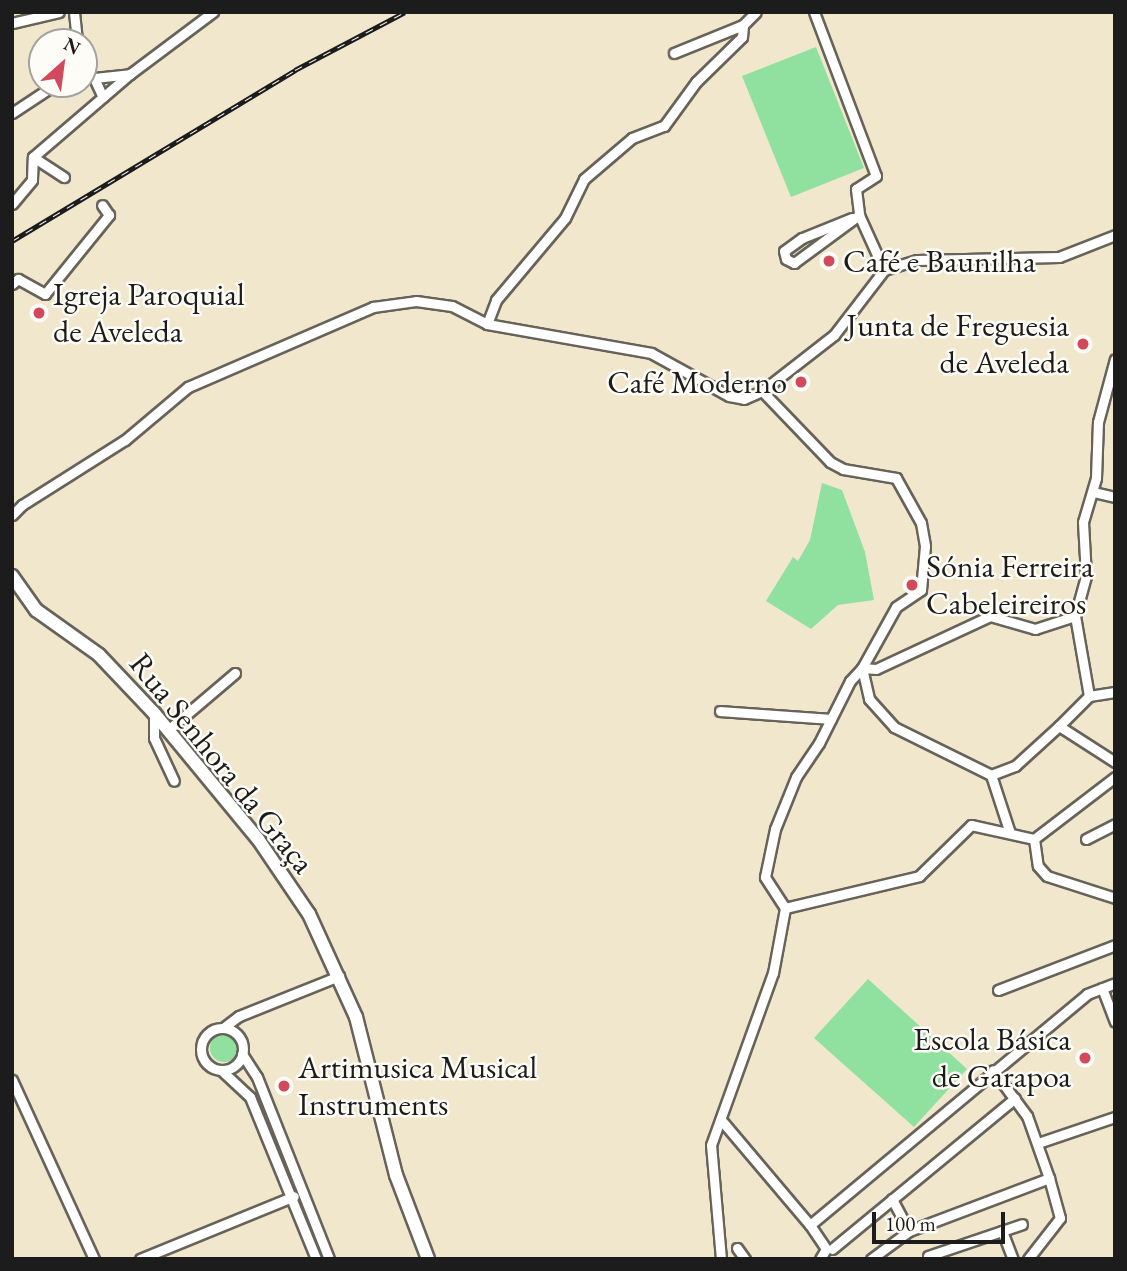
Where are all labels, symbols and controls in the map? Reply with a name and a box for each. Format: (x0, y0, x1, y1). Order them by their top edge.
north arrow (28, 28, 98, 98)
text: N (59, 31, 85, 60)
place label: Café e Baunilha (843, 242, 1036, 280)
marker: Café e Baunilha (821, 253, 837, 269)
place label: Igreja Paroquial de Aveleda (53, 276, 245, 351)
marker: Igreja Paroquial de Aveleda (31, 305, 47, 321)
place label: Junta de Freguesia de Aveleda (846, 307, 1069, 382)
marker: Junta de Freguesia de Aveleda (1075, 336, 1091, 352)
place label: Café Moderno (607, 363, 787, 401)
marker: Café Moderno (793, 374, 809, 390)
place label: Sónia Ferreira Cabeleireiros (926, 548, 1094, 623)
marker: Sónia Ferreira Cabeleireiros (904, 577, 920, 593)
street label: Rua Senhora da Graça (121, 645, 323, 881)
place label: Escola Básica de Garapoa (913, 1021, 1071, 1096)
place label: Artimusica Musical Instruments (298, 1049, 537, 1124)
marker: Escola Básica de Garapoa (1077, 1050, 1093, 1066)
marker: Artimusica Musical Instruments (276, 1078, 292, 1094)
scale bar (875, 1198, 1008, 1242)
text: 100 m (885, 1210, 936, 1237)

